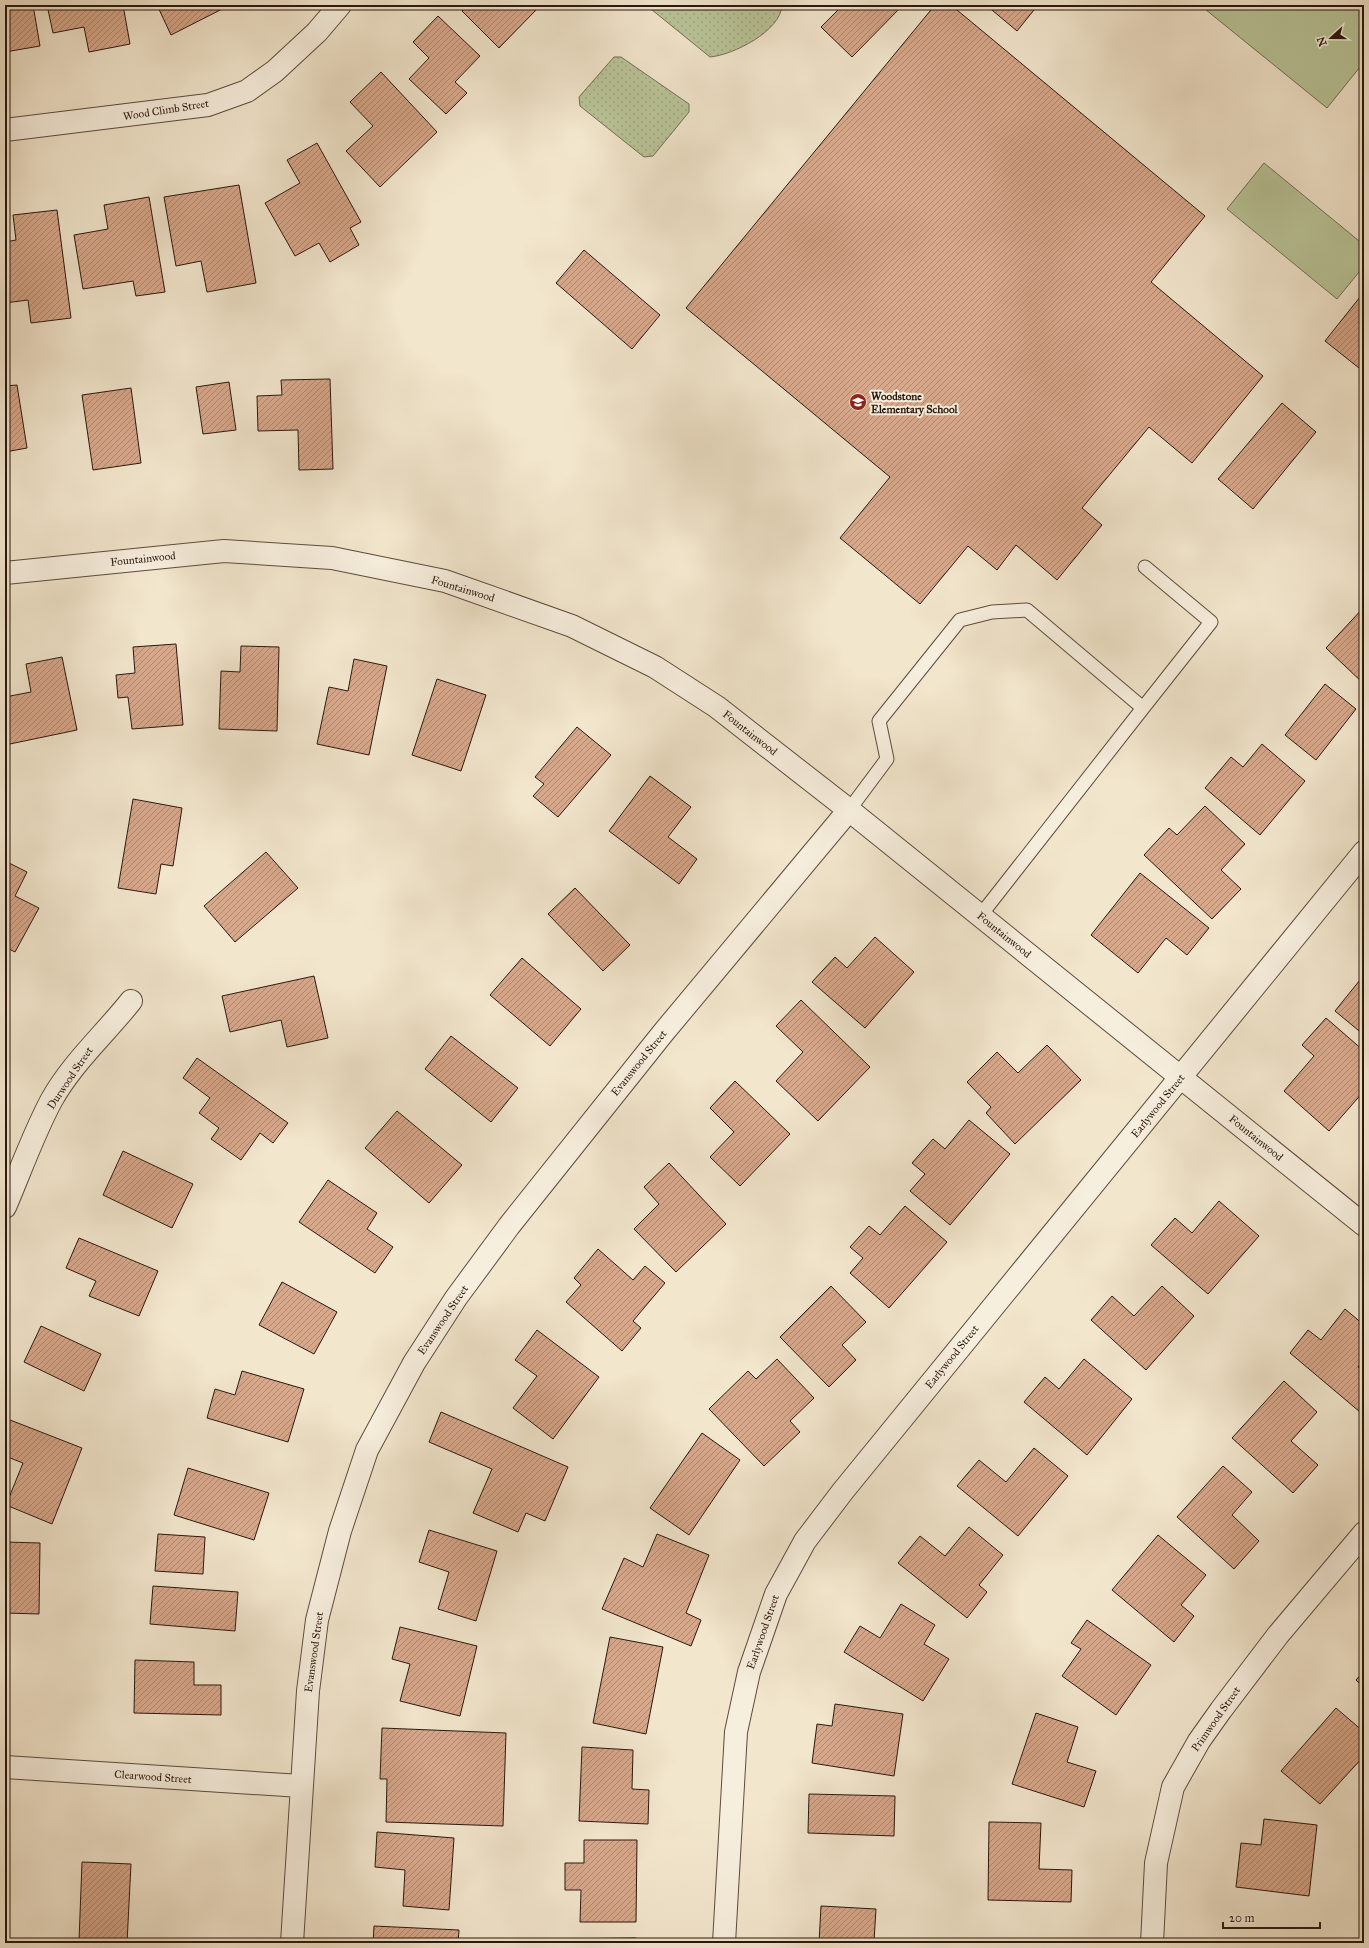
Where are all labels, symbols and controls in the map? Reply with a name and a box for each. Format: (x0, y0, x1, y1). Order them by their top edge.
north arrow (1311, 18, 1351, 58)
text: N (1314, 34, 1330, 48)
street label: Wood Climb Street (122, 97, 210, 123)
place label: Woodstone Elementary School (871, 390, 959, 417)
school or university icon: Woodstone Elementary School (848, 392, 868, 412)
street label: Fountainwood (110, 549, 177, 569)
street label: Fountainwood (430, 573, 497, 605)
street label: Fountainwood (720, 708, 780, 759)
street label: Fountainwood (974, 909, 1034, 961)
street label: Evanswood Street (608, 1027, 670, 1099)
street label: Durwood Street (44, 1044, 96, 1112)
street label: Earlywood Street (1128, 1071, 1188, 1140)
street label: Fountainwood (1226, 1112, 1286, 1164)
street label: Evanswood Street (415, 1283, 471, 1357)
street label: Earlywood Street (922, 1322, 982, 1391)
street label: Earlywood Street (744, 1593, 782, 1671)
street label: Evanswood Street (302, 1611, 326, 1693)
street label: Primwood Street (1189, 1684, 1243, 1754)
street label: Clearwood Street (114, 1768, 192, 1786)
scale bar (1223, 1904, 1320, 1930)
text: 20 m (1229, 1911, 1255, 1925)

